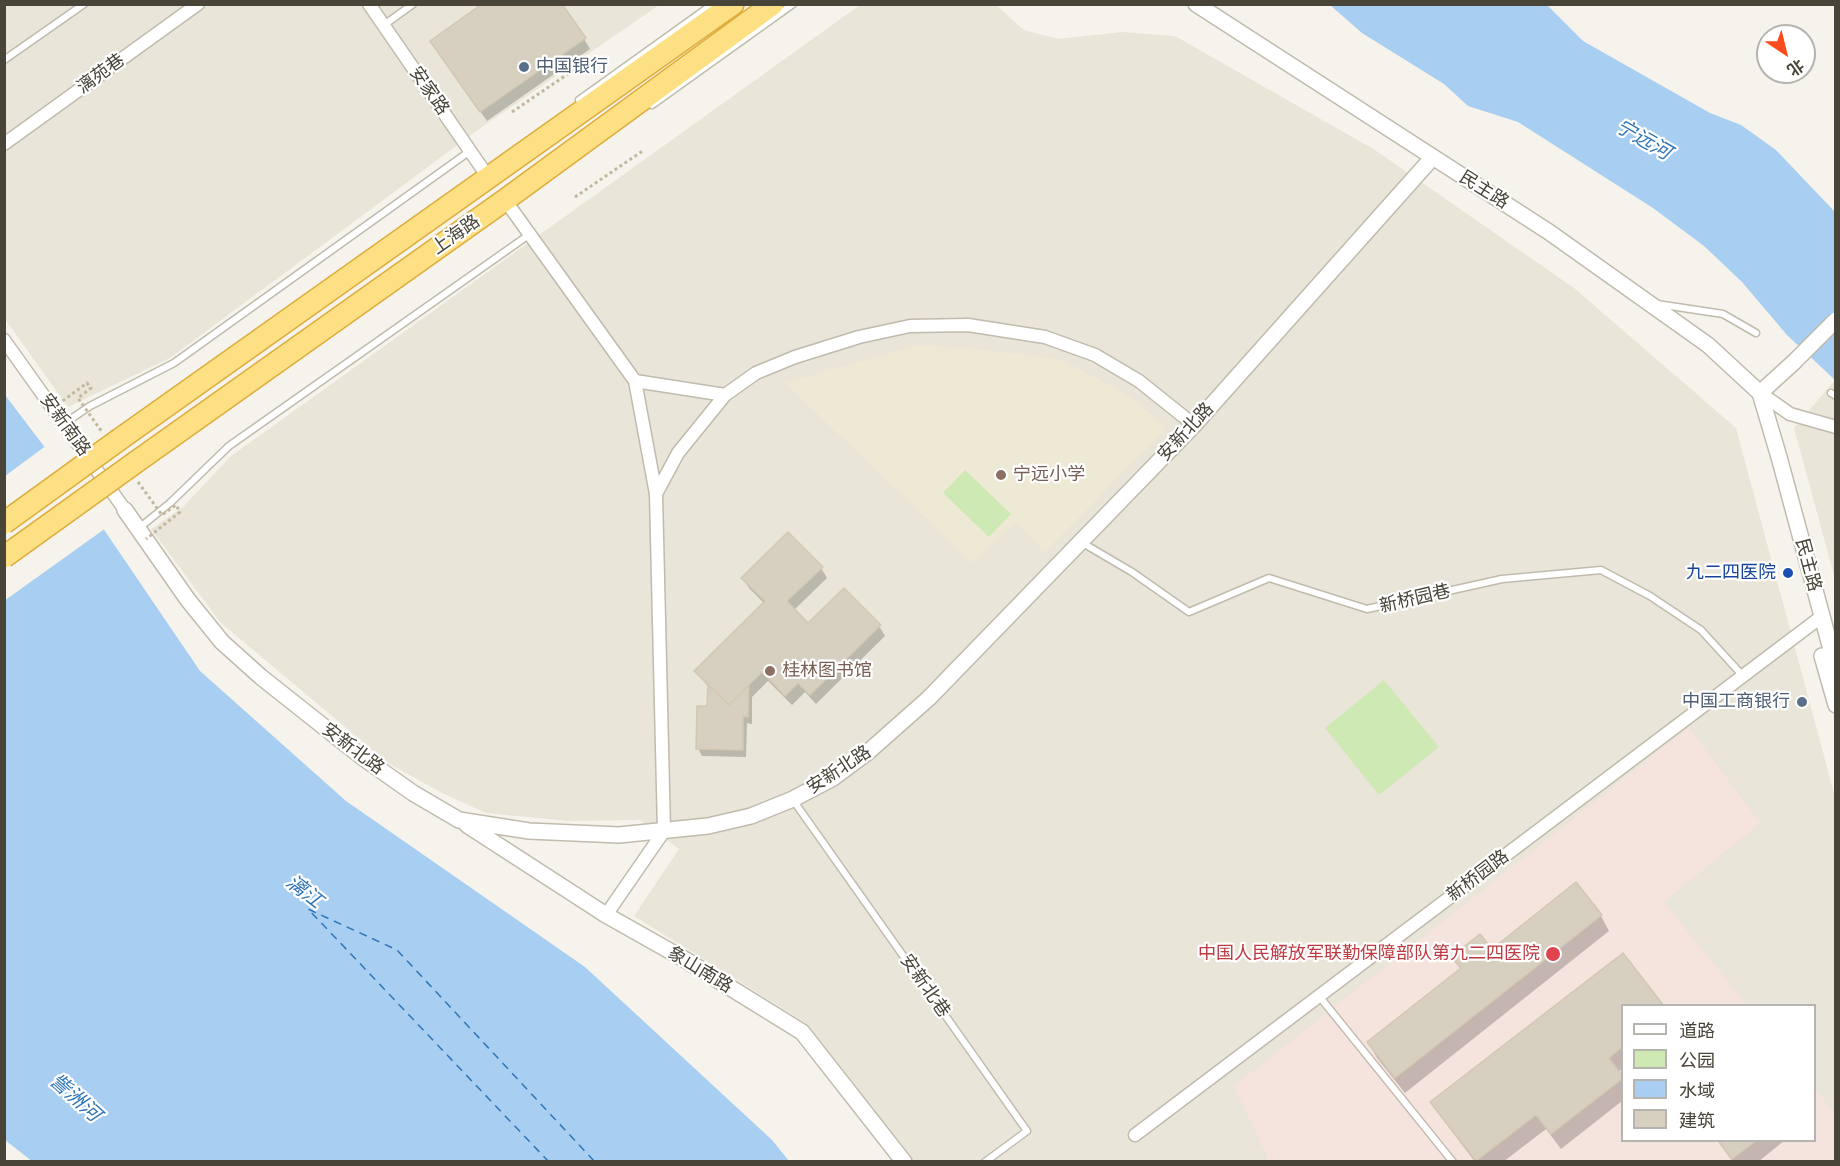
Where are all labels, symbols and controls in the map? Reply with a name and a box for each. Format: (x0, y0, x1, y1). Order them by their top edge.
north arrow (1756, 24, 1816, 84)
street label: 漓苑巷 (73, 49, 129, 99)
text: 北 (1783, 55, 1807, 80)
place label: 中国银行 (536, 56, 608, 78)
marker: 中国银行 (517, 60, 531, 74)
street label: 安家路 (405, 63, 453, 119)
water label: 宁远河 (1611, 115, 1675, 165)
street label: 民主路 (1455, 167, 1513, 213)
street label: 上海路 (428, 211, 484, 259)
street label: 安新南路 (35, 390, 95, 460)
street label: 安新北路 (1154, 398, 1218, 466)
place label: 宁远小学 (1013, 464, 1085, 486)
marker: 宁远小学 (994, 468, 1008, 482)
street label: 民主路 (1791, 536, 1825, 594)
place label: 九二四医院 (1686, 562, 1776, 584)
marker: 九二四医院 (1781, 566, 1795, 580)
street label: 新桥园巷 (1377, 580, 1453, 618)
place label: 桂林图书馆 (782, 660, 872, 682)
marker: 桂林图书馆 (763, 664, 777, 678)
place label: 中国工商银行 (1682, 691, 1790, 713)
marker: 中国工商银行 (1795, 695, 1809, 709)
street label: 安新北路 (318, 719, 388, 779)
street label: 安新北路 (803, 741, 875, 799)
street label: 新桥园路 (1443, 846, 1513, 906)
water label: 漓江 (281, 870, 327, 914)
street label: 象山南路 (664, 942, 736, 998)
place label: 中国人民解放军联勤保障部队第九二四医院 (1198, 943, 1540, 965)
marker: 中国人民解放军联勤保障部队第九二四医院 (1544, 945, 1562, 963)
street label: 安新北巷 (896, 950, 954, 1022)
legend (1621, 1004, 1816, 1142)
text: 道路 (1679, 1020, 1715, 1042)
text: 公园 (1679, 1050, 1715, 1072)
water label: 訾洲河 (45, 1069, 105, 1127)
text: 水域 (1679, 1080, 1715, 1102)
text: 建筑 (1679, 1110, 1715, 1132)

